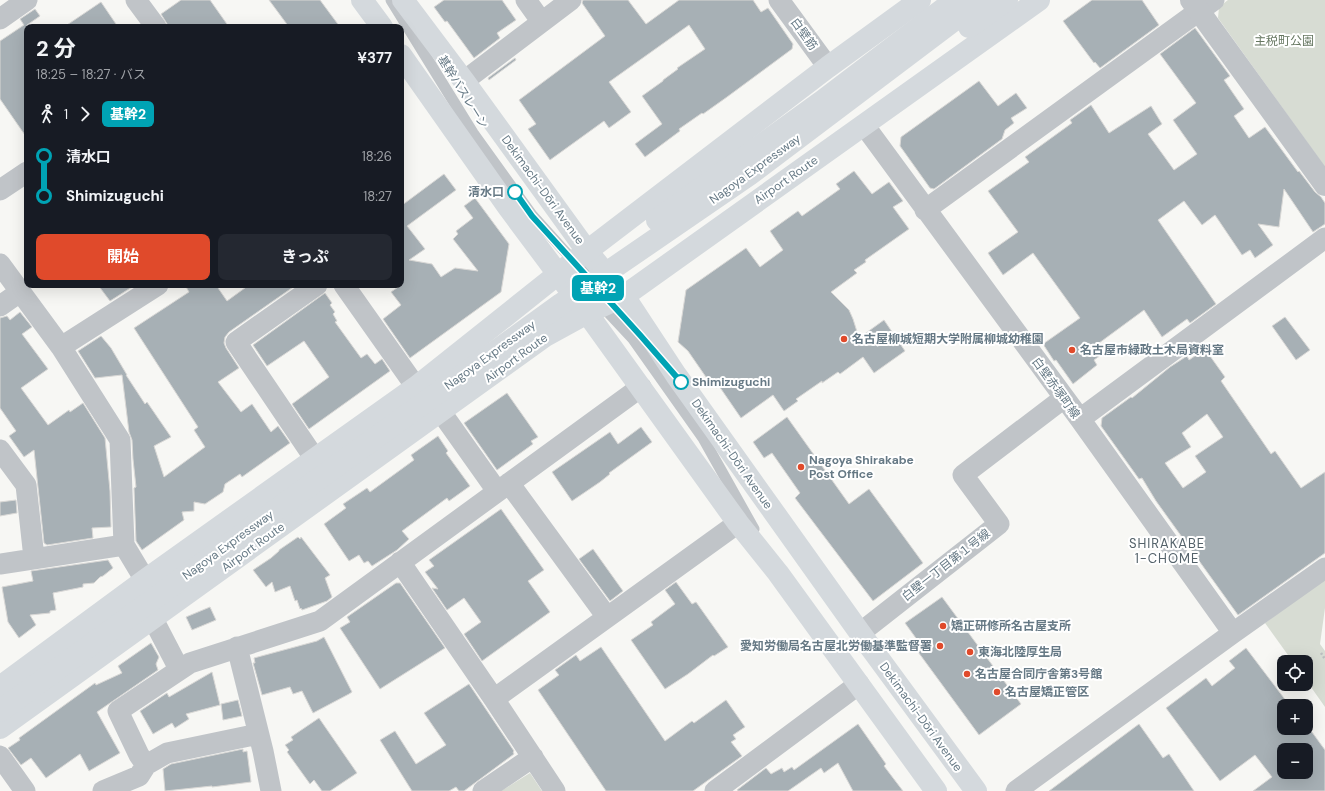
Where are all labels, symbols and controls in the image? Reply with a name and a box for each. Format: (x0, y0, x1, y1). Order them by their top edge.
street label: 白壁筋 (787, 15, 821, 53)
park label: 主税町公園 (1254, 33, 1314, 49)
text: 2 分 (36, 34, 76, 63)
text: ¥377 (357, 48, 392, 68)
street label: 基幹バスレーン (434, 52, 492, 132)
text: 18:25 – 18:27 · バス (36, 66, 146, 83)
icon: walk (36, 103, 58, 125)
icon: forward (74, 103, 96, 125)
text: 基幹2 (110, 105, 146, 123)
text: 1 (64, 106, 68, 123)
street label: Nagoya Expressway (706, 130, 804, 208)
street label: Dekimachi-Dōri Avenue (498, 132, 588, 248)
text: 清水口 (66, 147, 111, 167)
text: 18:26 (362, 148, 392, 165)
street label: Airport Route (751, 152, 821, 208)
place label: 清水口 (468, 184, 504, 200)
marker: 清水口 (507, 184, 523, 200)
text: Shimizuguchi (66, 186, 164, 206)
text: 18:27 (363, 188, 392, 205)
button: 開始 (36, 234, 210, 280)
button: きっぷ (218, 234, 392, 280)
line badge: 基幹2 (575, 275, 621, 301)
text: 基幹2 (580, 279, 616, 297)
street label: Nagoya Expressway (441, 316, 539, 394)
street label: Airport Route (481, 330, 551, 386)
place label: 名古屋柳城短期大学附属柳城幼稚園 (852, 331, 1044, 347)
marker: 名古屋柳城短期大学附属柳城幼稚園 (839, 334, 849, 344)
place label: 名古屋市緑政土木局資料室 (1080, 342, 1224, 358)
marker: 名古屋市緑政土木局資料室 (1067, 345, 1077, 355)
street label: 白壁赤塚町線 (1028, 354, 1084, 422)
marker: Shimizuguchi (673, 374, 689, 390)
place label: Shimizuguchi (692, 374, 770, 390)
street label: Dekimachi-Dōri Avenue (688, 396, 776, 512)
place label: Nagoya Shirakabe Post Office (809, 452, 914, 482)
marker: Nagoya Shirakabe Post Office (796, 462, 806, 472)
street label: Nagoya Expressway (179, 506, 277, 584)
street label: Airport Route (218, 519, 288, 575)
street label: 白壁一丁目第１号線 (899, 525, 993, 605)
district label: SHIRAKABE 1-CHOME (1129, 535, 1205, 567)
place label: 矯正研修所名古屋支所 (951, 618, 1071, 634)
marker: 矯正研修所名古屋支所 (938, 621, 948, 631)
place label: 愛知労働局名古屋北労働基準監督署 (740, 638, 932, 654)
marker: 愛知労働局名古屋北労働基準監督署 (935, 641, 945, 651)
place label: 東海北陸厚生局 (978, 644, 1062, 660)
marker: 東海北陸厚生局 (965, 647, 975, 657)
map controls (1277, 655, 1313, 779)
button: locate (1277, 655, 1313, 691)
street label: Dekimachi-Dōri Avenue (876, 659, 966, 775)
place label: 名古屋合同庁舎第3号館 (975, 666, 1102, 682)
marker: 名古屋合同庁舎第3号館 (962, 669, 972, 679)
place label: 名古屋矯正管区 (1005, 684, 1089, 700)
marker: 名古屋矯正管区 (992, 687, 1002, 697)
button: + (1277, 699, 1313, 735)
button: − (1277, 743, 1313, 779)

